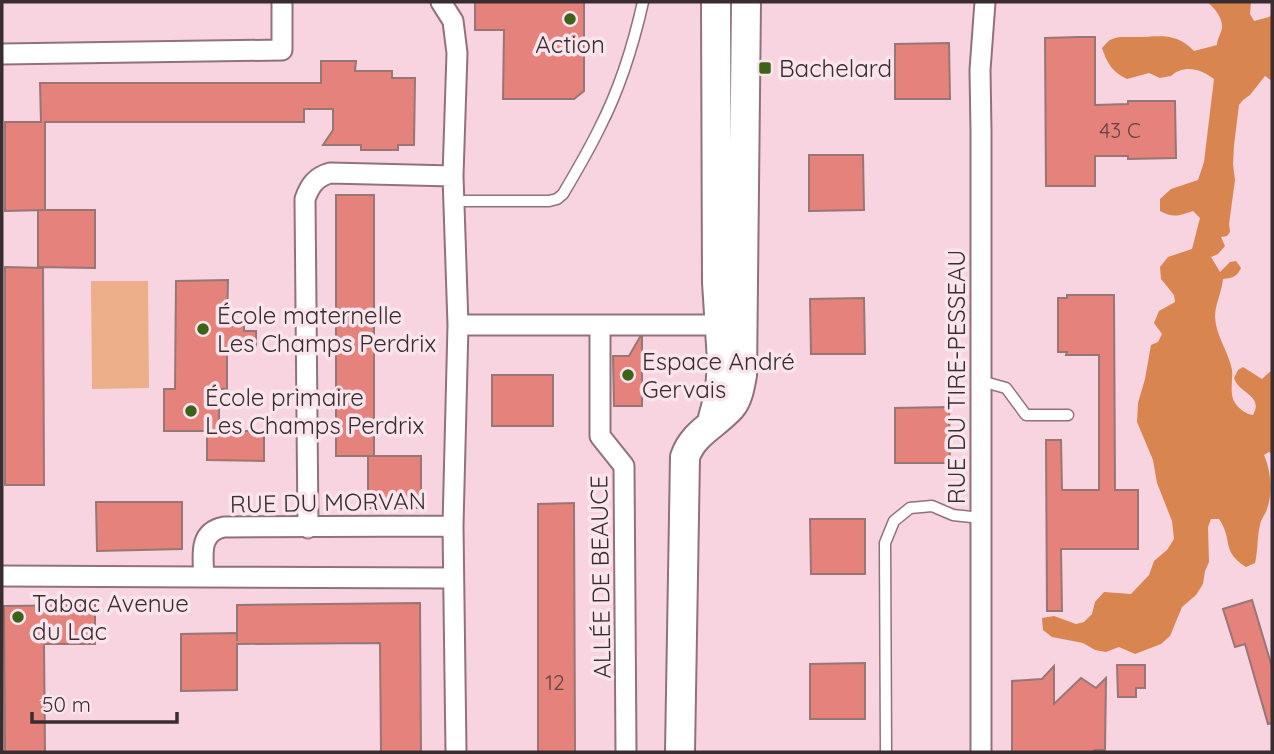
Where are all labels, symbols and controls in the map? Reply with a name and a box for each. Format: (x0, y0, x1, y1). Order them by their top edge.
marker: Action (562, 11, 578, 27)
place label: Action (535, 29, 605, 59)
place label: Bachelard (779, 53, 892, 83)
marker: Bachelard (757, 60, 773, 76)
house number: 43 C (1099, 117, 1141, 143)
street label: RUE DU TIRE-PESSEAU (941, 250, 971, 504)
place label: École maternelle Les Champs Perdrix (217, 300, 436, 358)
marker: École maternelle Les Champs Perdrix (195, 321, 211, 337)
place label: Espace André Gervais (642, 346, 795, 404)
marker: Espace André Gervais (620, 367, 636, 383)
place label: École primaire Les Champs Perdrix (205, 382, 424, 440)
marker: École primaire Les Champs Perdrix (183, 403, 199, 419)
street label: ALLÉE DE BEAUCE (583, 475, 617, 679)
street label: RUE DU MORVAN (230, 485, 426, 519)
place label: Tabac Avenue du Lac (32, 588, 189, 646)
marker: Tabac Avenue du Lac (10, 609, 26, 625)
house number: 12 (545, 669, 565, 695)
scale bar (32, 680, 177, 724)
text: 50 m (42, 691, 91, 717)

